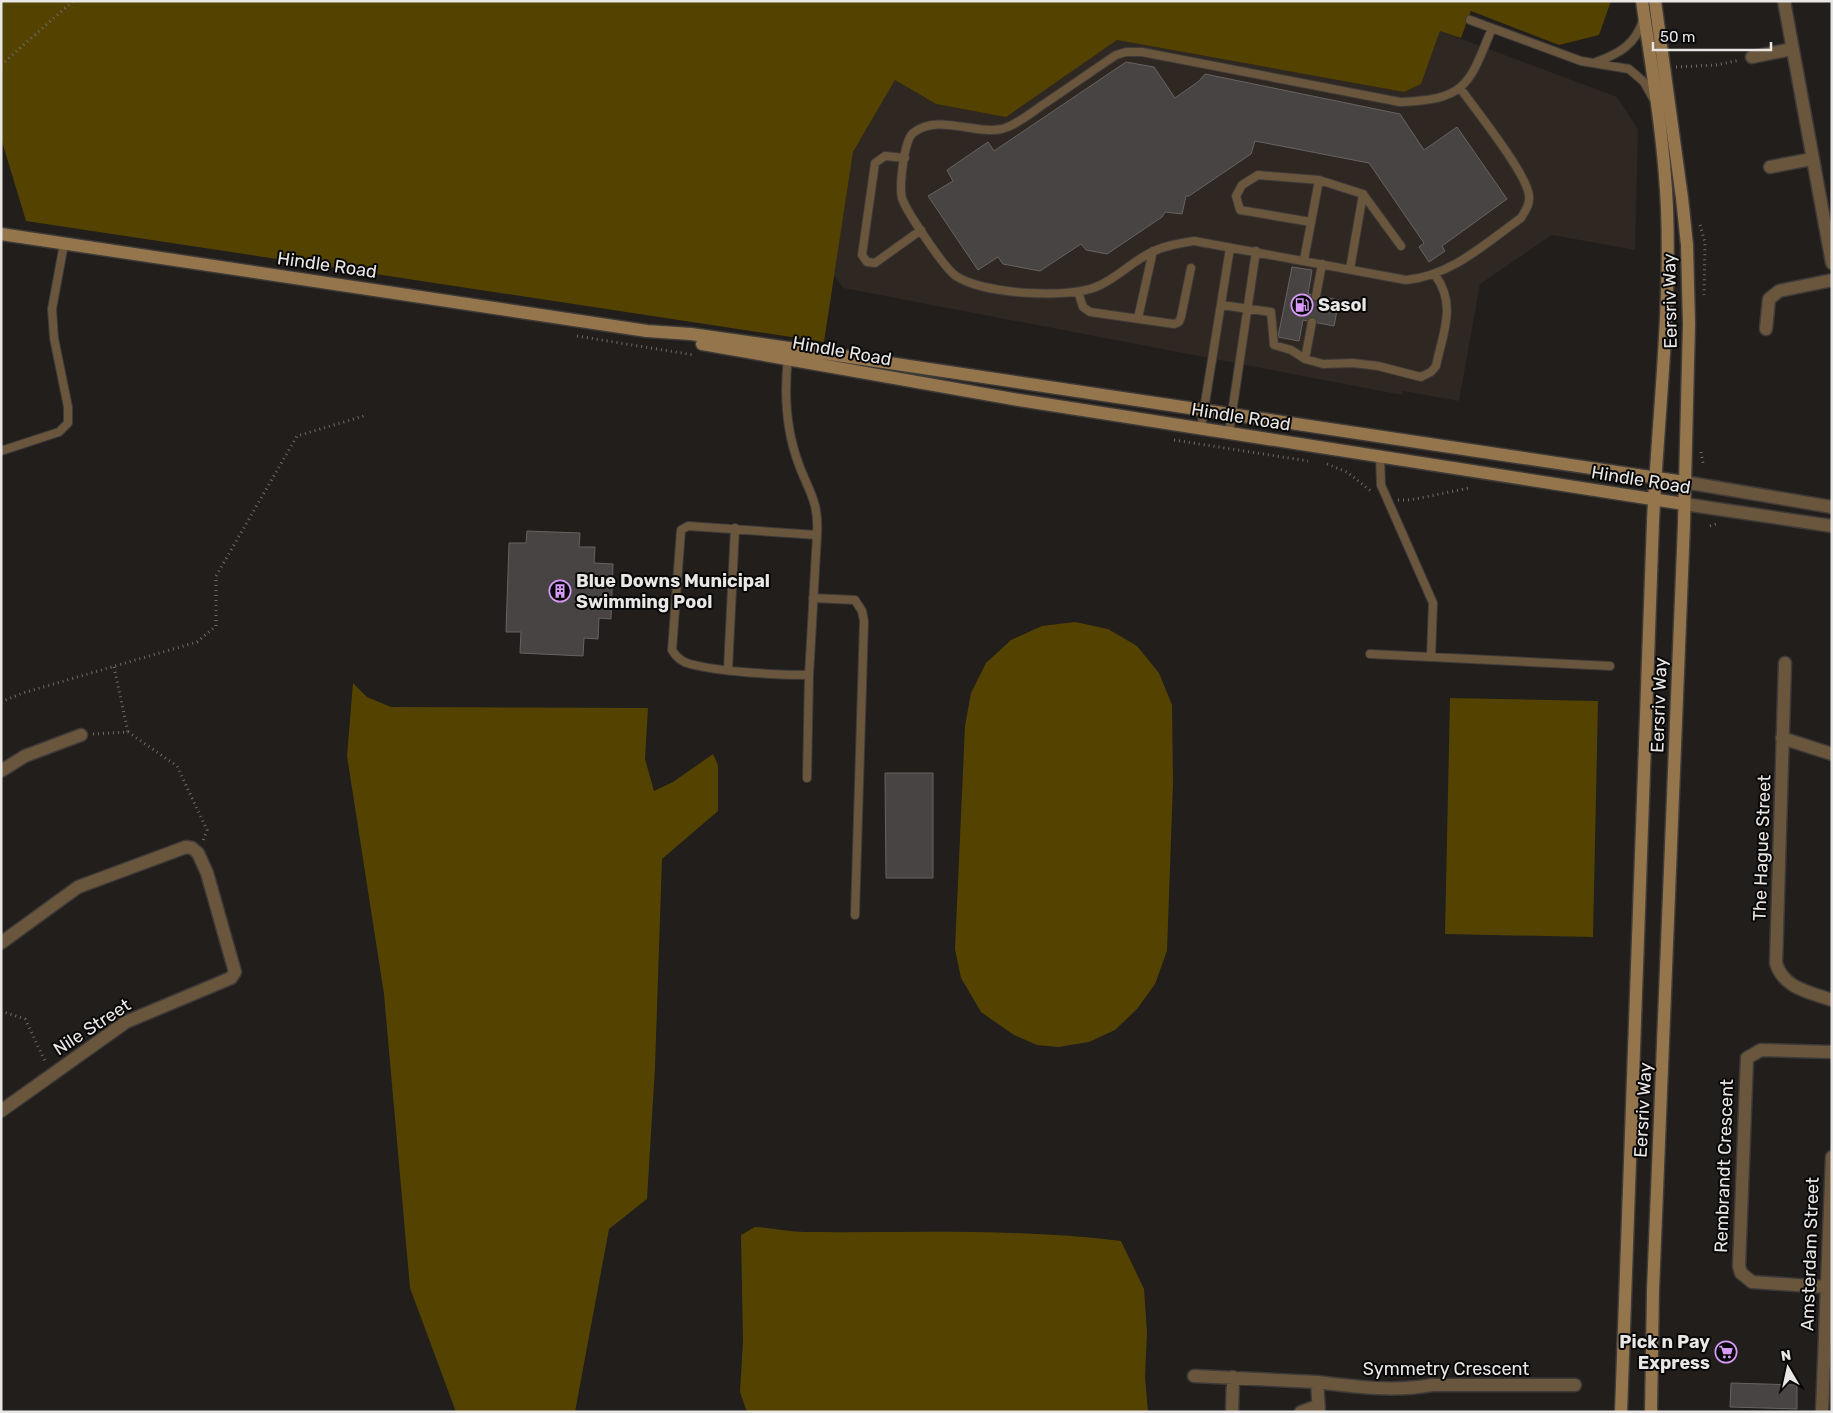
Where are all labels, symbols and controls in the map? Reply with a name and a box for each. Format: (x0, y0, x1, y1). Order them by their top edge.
scale bar (1653, 20, 1770, 52)
text: 50 m (1660, 28, 1695, 46)
street label: Hindle Road (276, 247, 378, 283)
street label: Eersriv Way (1658, 253, 1682, 349)
fuel station icon: Sasol (1290, 293, 1314, 317)
place label: Sasol (1318, 294, 1367, 316)
street label: Hindle Road (791, 331, 893, 371)
street label: Hindle Road (1190, 398, 1292, 436)
street label: Hindle Road (1590, 461, 1692, 499)
place label: Blue Downs Municipal Swimming Pool (576, 570, 770, 613)
building icon: Blue Downs Municipal Swimming Pool (548, 579, 572, 603)
street label: Eersriv Way (1646, 657, 1672, 753)
street label: The Hague Street (1748, 774, 1776, 922)
street label: Nile Street (49, 994, 135, 1060)
street label: Eersriv Way (1630, 1062, 1656, 1158)
street label: Rembrandt Crescent (1710, 1079, 1738, 1253)
street label: Amsterdam Street (1796, 1177, 1824, 1331)
place label: Pick n Pay Express (1619, 1331, 1710, 1374)
supermarket icon: Pick n Pay Express (1714, 1340, 1738, 1364)
north arrow (1763, 1343, 1813, 1393)
text: N (1780, 1346, 1792, 1365)
street label: Symmetry Crescent (1363, 1358, 1529, 1380)

